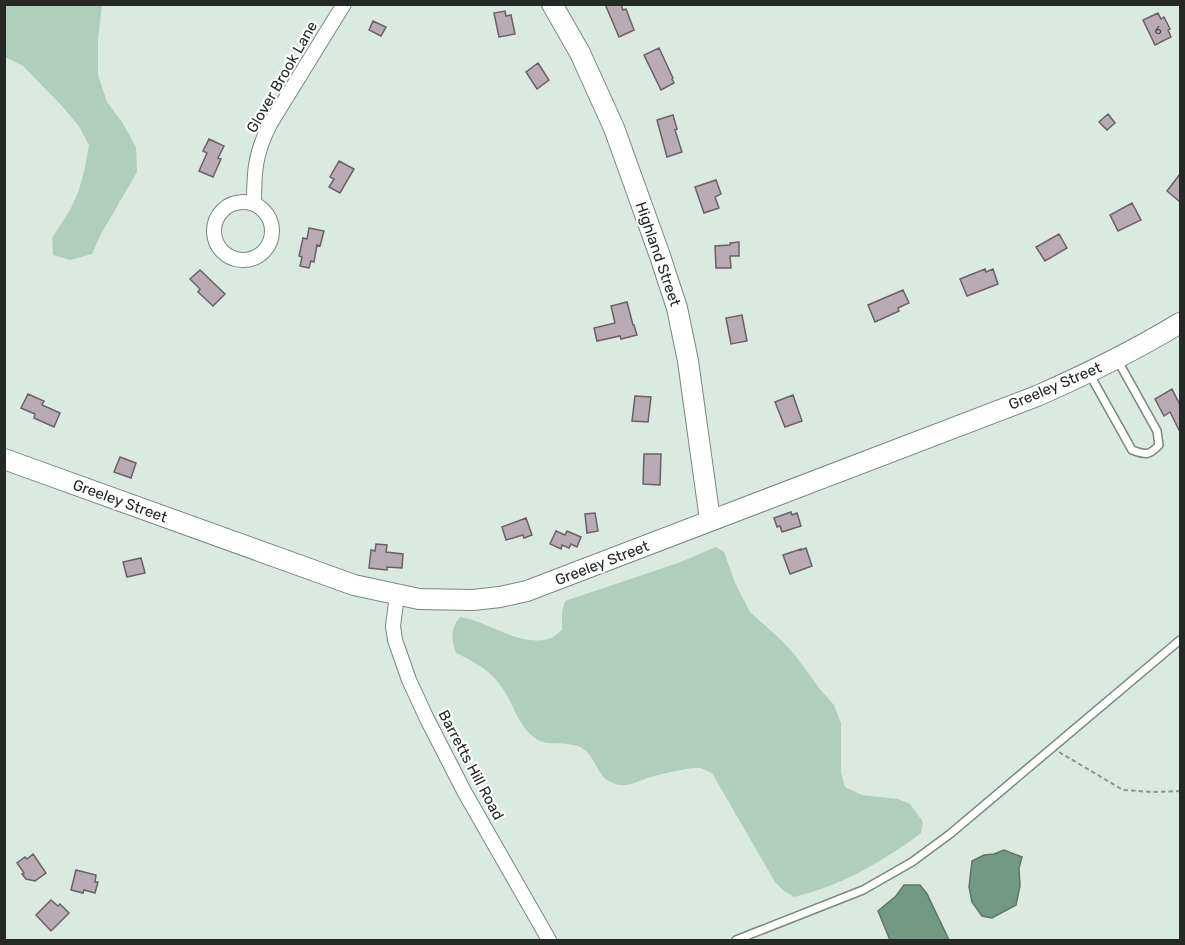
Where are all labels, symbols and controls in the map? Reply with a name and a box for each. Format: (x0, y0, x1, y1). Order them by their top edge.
street label: Glover Brook Lane (243, 18, 321, 136)
house number: 6 (1154, 23, 1162, 37)
street label: Highland Street (632, 199, 684, 309)
street label: Greeley Street (1006, 358, 1104, 414)
street label: Greeley Street (70, 476, 170, 526)
street label: Greeley Street (552, 537, 652, 589)
street label: Barretts Hill Road (434, 707, 508, 823)

